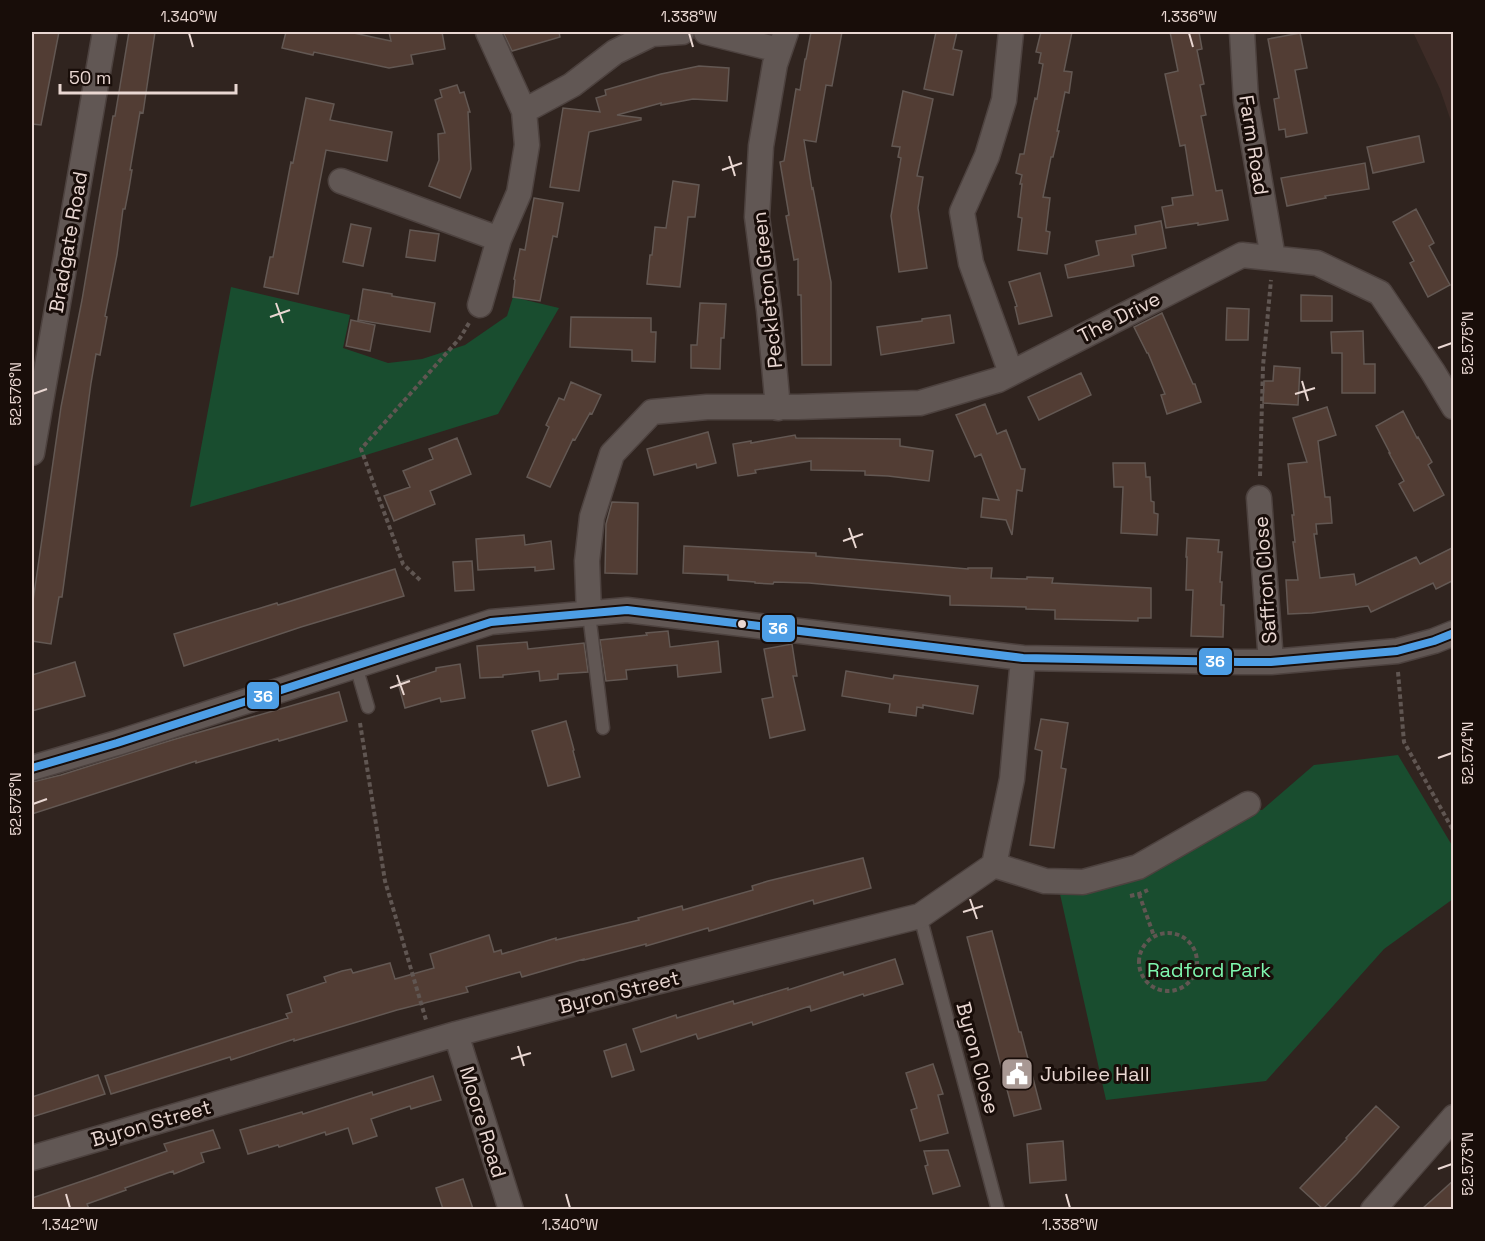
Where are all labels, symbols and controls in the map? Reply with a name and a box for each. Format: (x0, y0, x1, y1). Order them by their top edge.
text: 1.340°W (161, 7, 217, 26)
text: 1.338°W (661, 7, 717, 26)
text: 1.336°W (1161, 7, 1217, 26)
scale bar (60, 57, 236, 95)
text: 50 m (69, 66, 111, 89)
street label: Farm Road (1233, 93, 1275, 197)
street label: Bradgate Road (43, 169, 93, 315)
street label: Peckleton Green (746, 210, 788, 370)
street label: The Drive (1073, 285, 1165, 349)
text: 52.575°N (1458, 311, 1477, 375)
text: 52.576°N (6, 362, 25, 426)
street label: Saffron Close (1248, 515, 1282, 645)
line badge: 36 (761, 614, 796, 643)
unlabelled marker (736, 618, 748, 630)
text: 36 (768, 618, 788, 639)
line badge: 36 (1198, 647, 1233, 676)
text: 36 (1205, 651, 1225, 672)
line badge: 36 (246, 681, 280, 710)
text: 36 (253, 686, 273, 707)
text: 52.574°N (1458, 721, 1477, 785)
text: 52.575°N (6, 772, 25, 836)
park label: Radford Park (1147, 957, 1271, 983)
street label: Byron Street (556, 964, 682, 1020)
street label: Byron Close (951, 999, 1005, 1117)
public building icon: Jubilee Hall (999, 1056, 1035, 1092)
place label: Jubilee Hall (1040, 1061, 1150, 1087)
street label: Moore Road (454, 1063, 512, 1181)
street label: Byron Street (88, 1093, 214, 1153)
text: 52.573°N (1458, 1132, 1477, 1196)
text: 1.342°W (42, 1215, 98, 1234)
text: 1.340°W (542, 1215, 598, 1234)
text: 1.338°W (1042, 1215, 1098, 1234)

